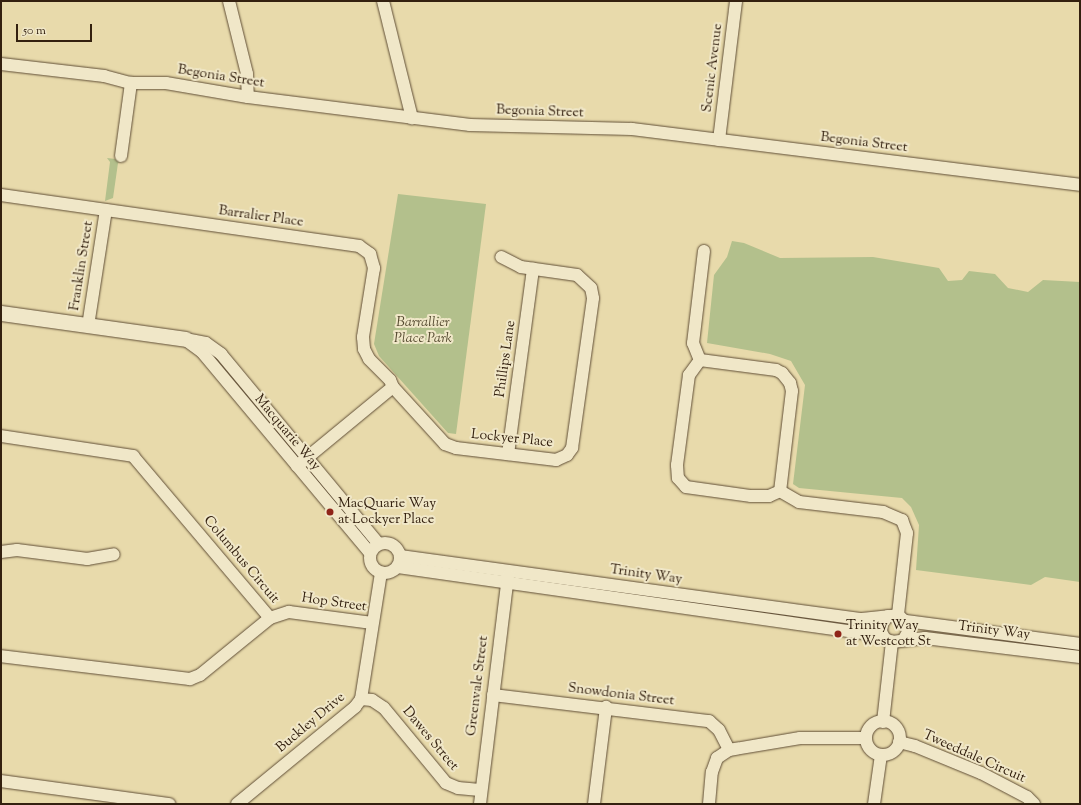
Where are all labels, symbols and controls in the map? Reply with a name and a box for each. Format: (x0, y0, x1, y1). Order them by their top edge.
scale bar (18, 16, 94, 42)
text: 50 m (23, 22, 46, 40)
street label: Scenic Avenue (699, 23, 727, 113)
street label: Begonia Street (176, 62, 266, 92)
street label: Begonia Street (496, 102, 584, 122)
street label: Begonia Street (820, 129, 908, 157)
street label: Barralier Place (217, 203, 305, 231)
street label: Franklin Street (67, 220, 97, 312)
park label: Barrallier Place Park (394, 315, 452, 348)
street label: Phillips Lane (492, 319, 520, 399)
street label: Macquarie Way (250, 392, 324, 474)
street label: Lockyer Place (470, 426, 554, 452)
place label: MacQuarie Way at Lockyer Place (338, 496, 436, 528)
marker: MacQuarie Way at Lockyer Place (325, 507, 335, 517)
street label: Columbus Circuit (199, 513, 283, 607)
street label: Trinity Way (609, 562, 683, 588)
street label: Hop Street (300, 590, 368, 616)
place label: Trinity Way at Westcott St (846, 618, 931, 650)
street label: Trinity Way (957, 618, 1031, 644)
marker: Trinity Way at Westcott St (833, 629, 843, 639)
street label: Greenvale Street (464, 635, 492, 737)
street label: Snowdonia Street (567, 680, 675, 710)
street label: Buckley Drive (273, 689, 349, 757)
street label: Dawes Street (398, 704, 462, 774)
street label: Tweeddale Circuit (920, 727, 1028, 787)

